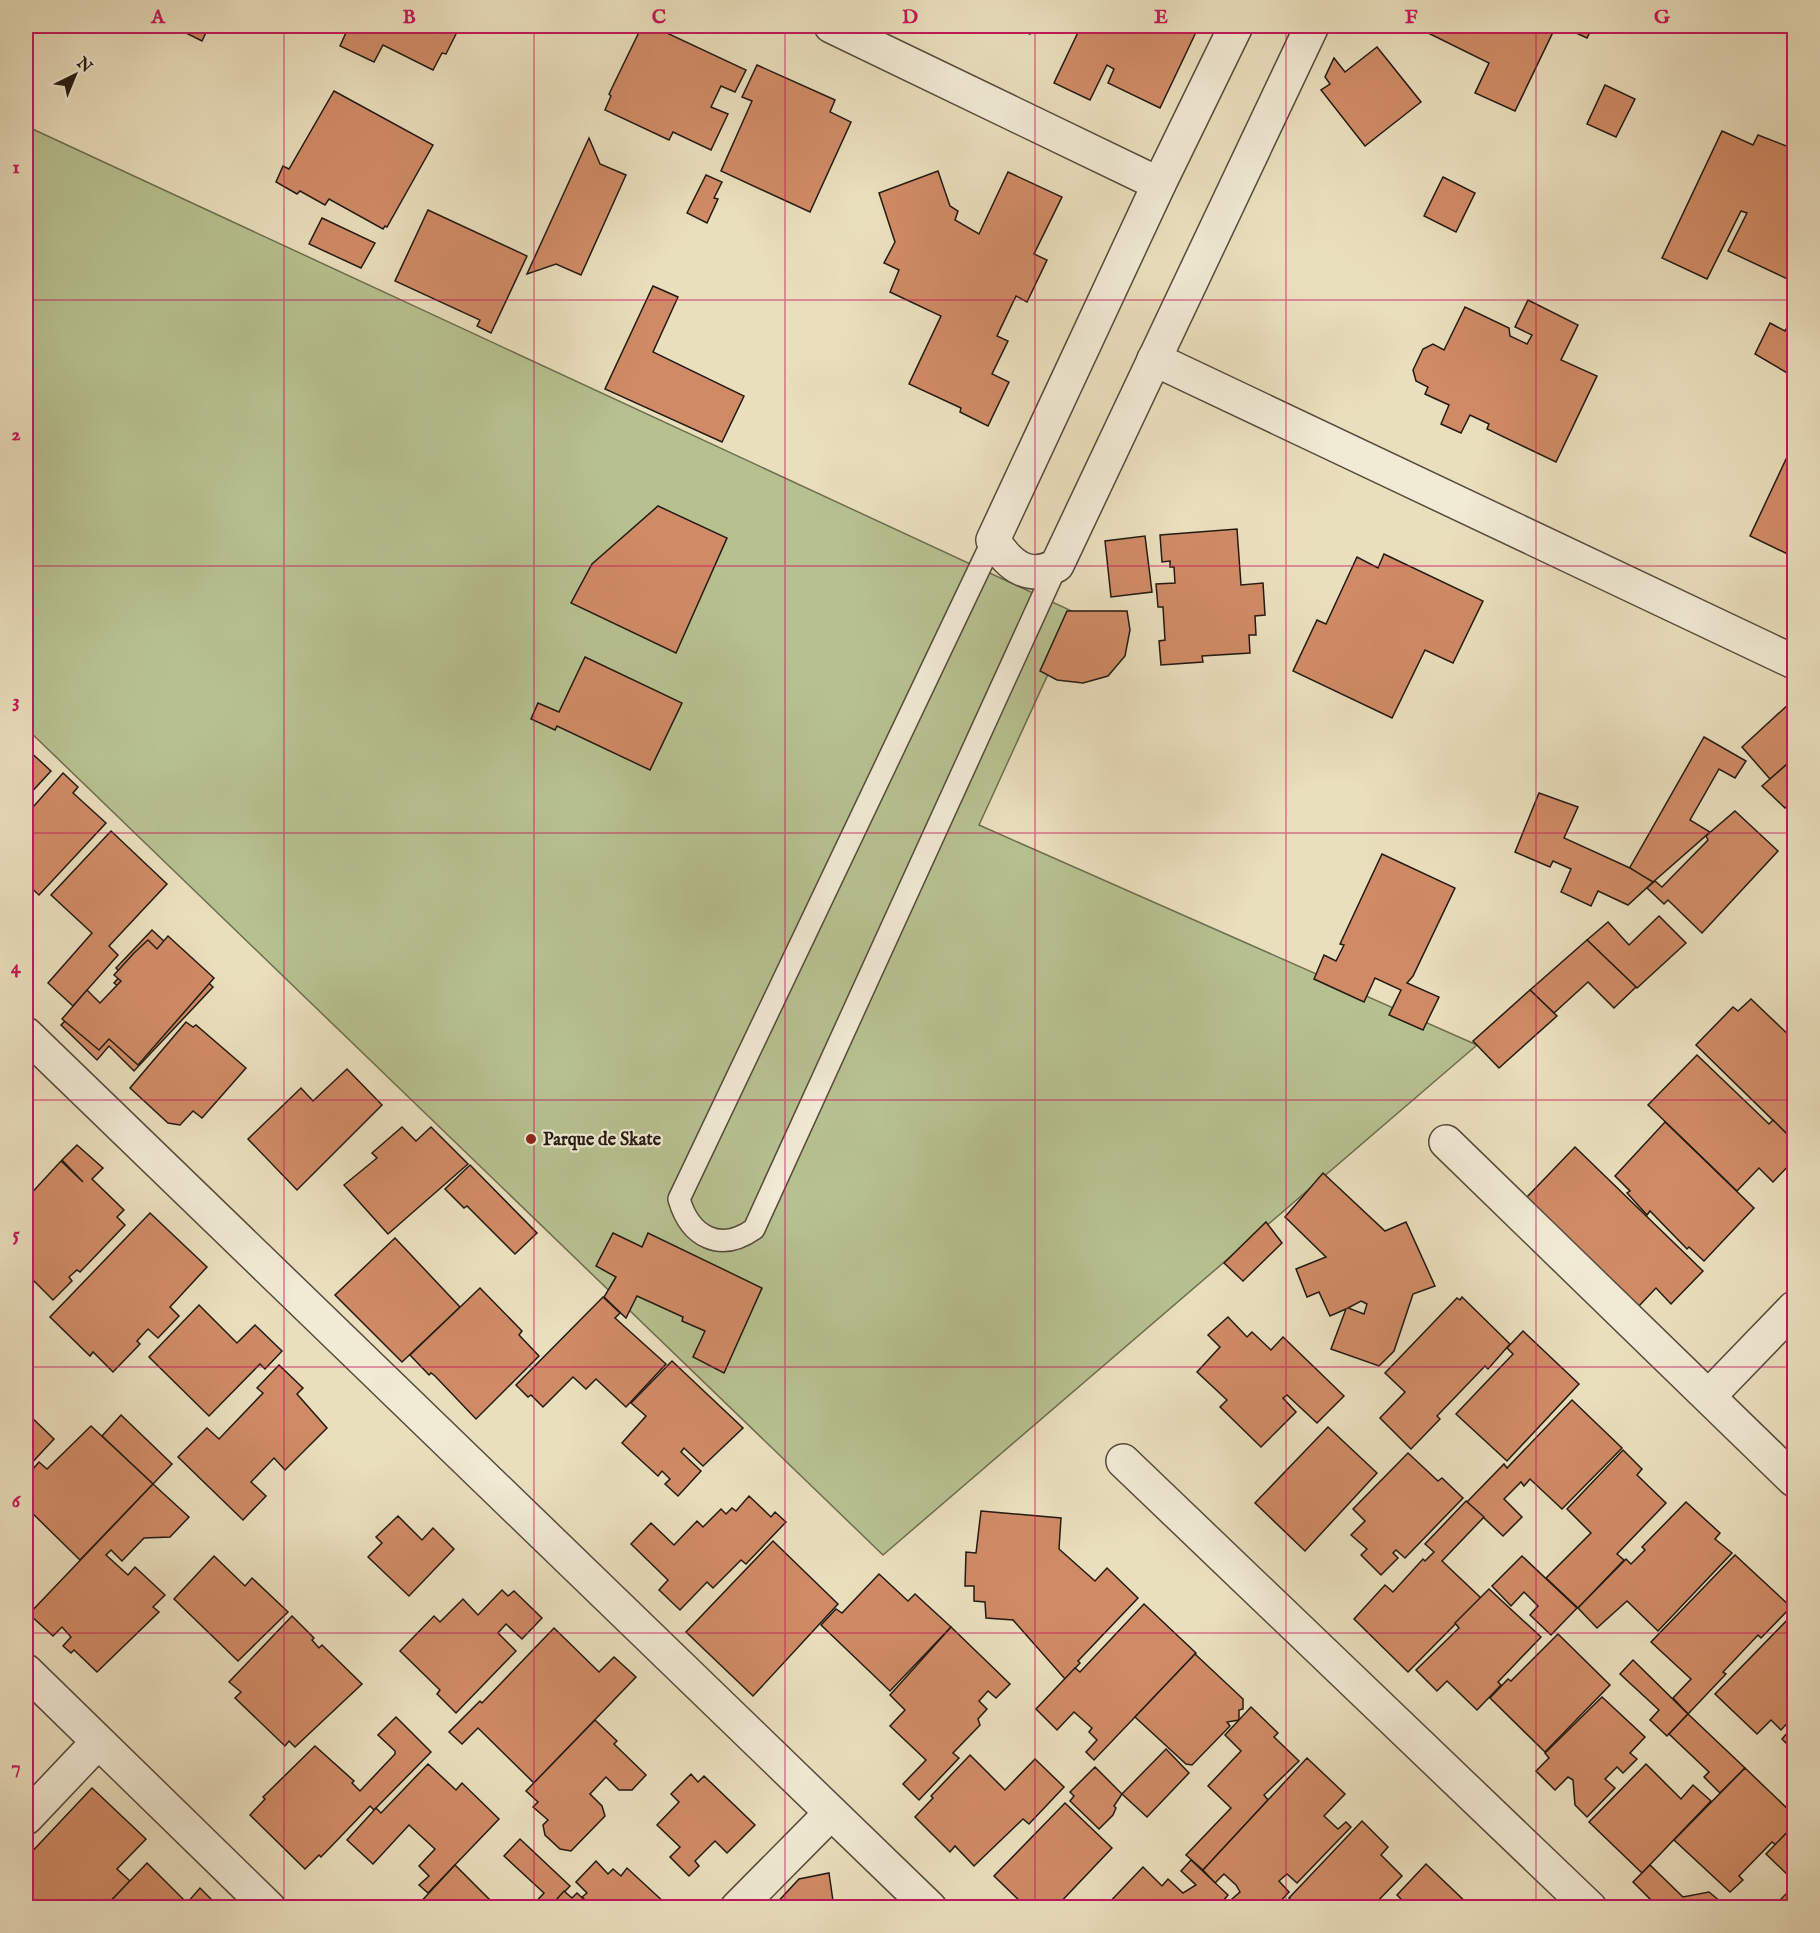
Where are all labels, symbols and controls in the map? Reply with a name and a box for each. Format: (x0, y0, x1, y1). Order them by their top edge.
text: A (150, 5, 166, 30)
text: B (402, 5, 416, 30)
text: C (652, 5, 666, 30)
text: D (902, 5, 918, 30)
text: E (1154, 5, 1168, 30)
text: F (1405, 5, 1418, 30)
text: G (1654, 5, 1671, 30)
north arrow (45, 45, 105, 105)
text: N (71, 53, 96, 78)
text: 1 (12, 155, 20, 180)
text: 2 (11, 422, 21, 447)
text: 3 (12, 689, 20, 714)
text: 4 (11, 955, 22, 980)
place label: Parque de Skate (543, 1129, 662, 1152)
marker: Parque de Skate (524, 1132, 538, 1146)
text: 5 (12, 1222, 20, 1247)
text: 6 (12, 1489, 22, 1514)
text: 7 (11, 1755, 21, 1780)

